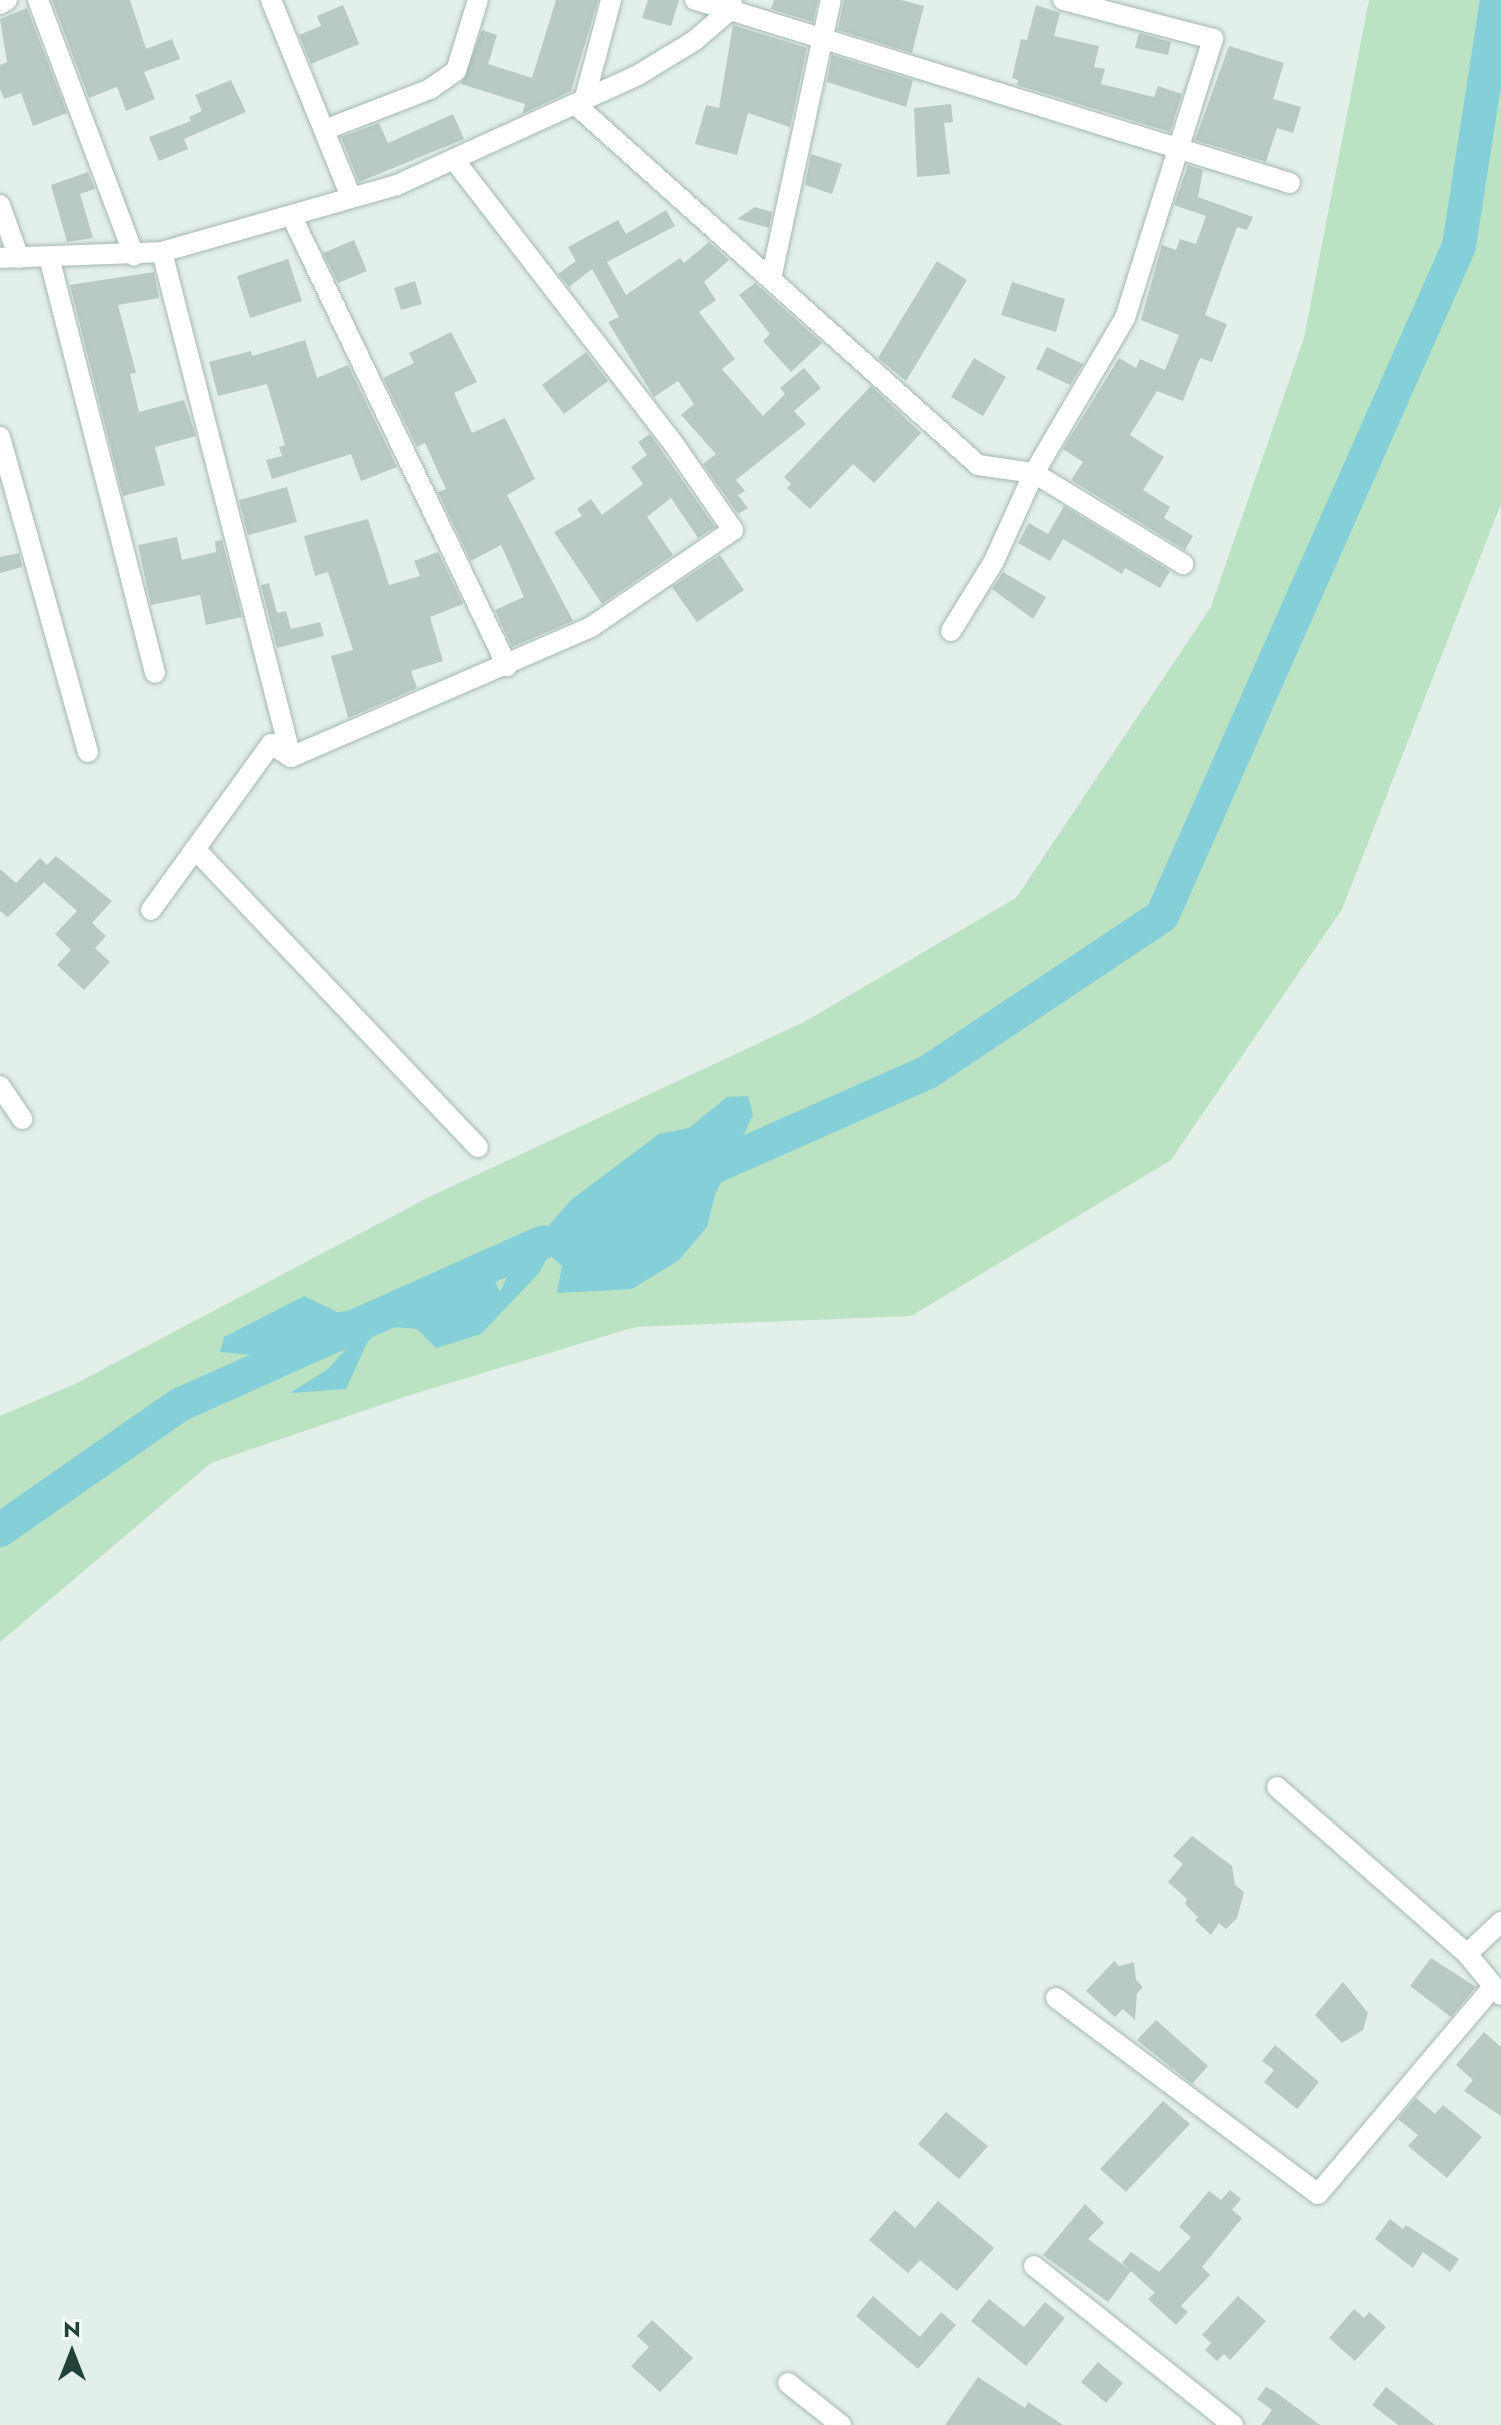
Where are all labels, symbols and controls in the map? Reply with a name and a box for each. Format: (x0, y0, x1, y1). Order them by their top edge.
north arrow (32, 2313, 112, 2393)
text: N (63, 2313, 81, 2345)

